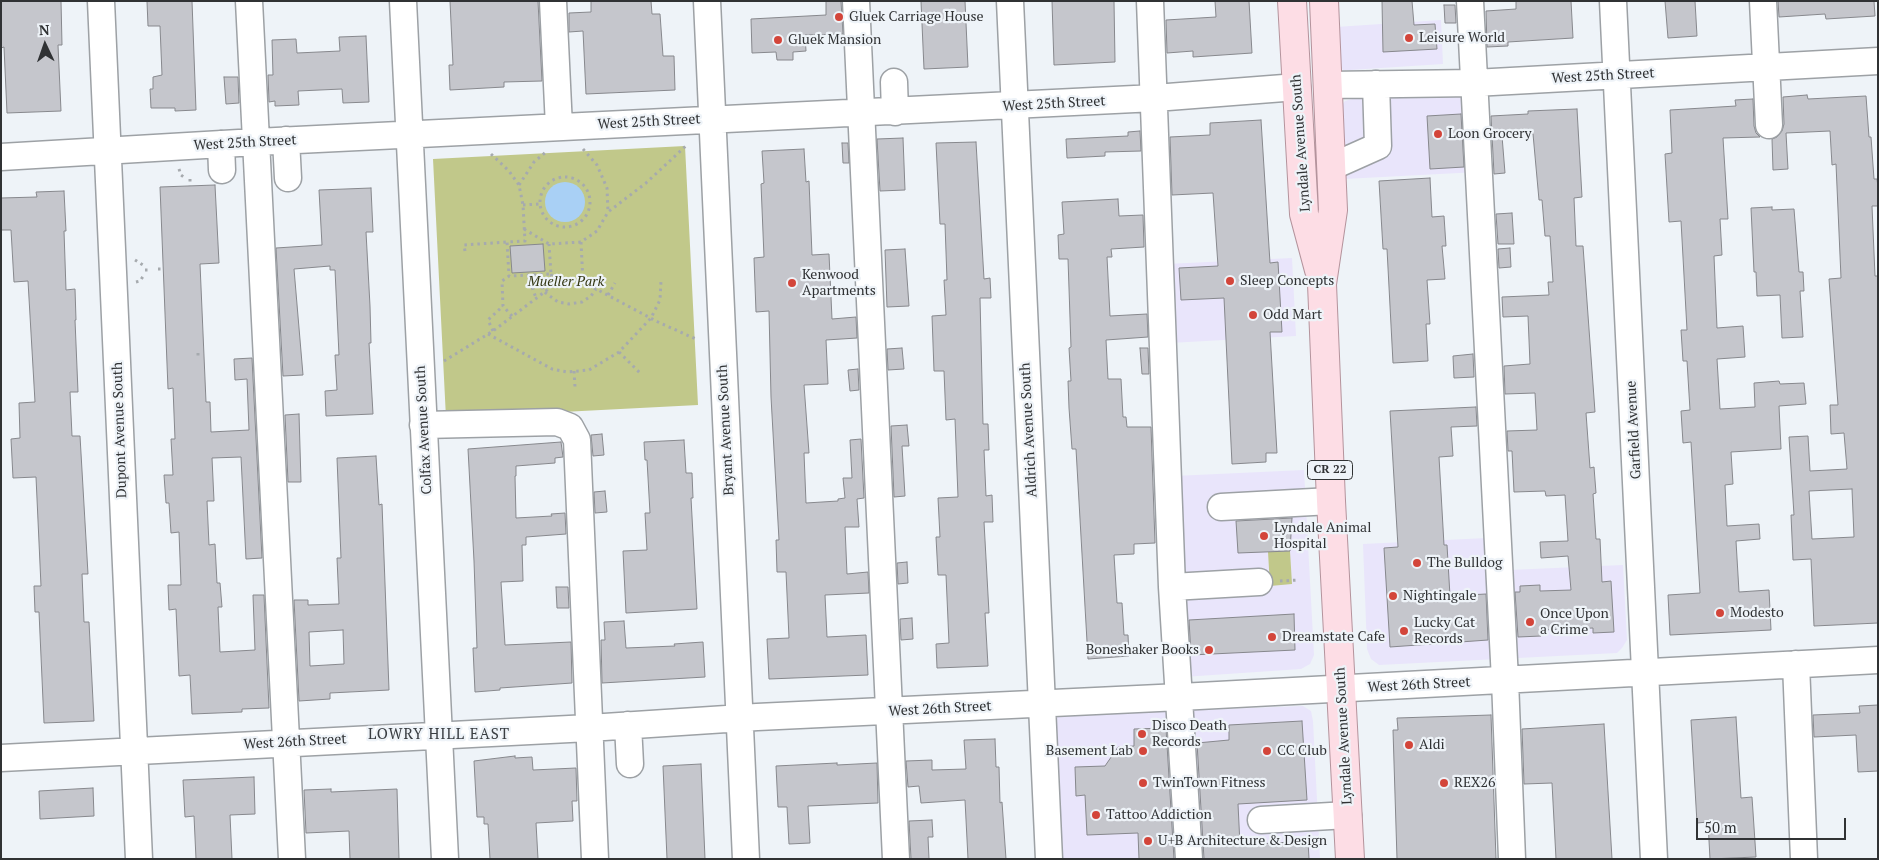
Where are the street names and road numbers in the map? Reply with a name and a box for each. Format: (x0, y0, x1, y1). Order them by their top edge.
street label: West 25th Street (1551, 65, 1655, 87)
street label: Lyndale Avenue South (1288, 74, 1314, 212)
street label: West 25th Street (1002, 93, 1106, 115)
street label: West 25th Street (597, 111, 701, 133)
street label: West 25th Street (193, 132, 297, 154)
street label: Dupont Avenue South (109, 362, 131, 498)
street label: Aldrich Avenue South (1017, 362, 1041, 498)
street label: Bryant Avenue South (714, 364, 738, 496)
street label: Colfax Avenue South (412, 365, 436, 495)
street label: Garfield Avenue (1623, 380, 1645, 480)
road number: CR 22 (1308, 460, 1352, 480)
street label: Lyndale Avenue South (1332, 667, 1356, 805)
street label: West 26th Street (1367, 674, 1471, 696)
street label: West 26th Street (888, 698, 992, 720)
street label: West 26th Street (243, 731, 347, 753)

